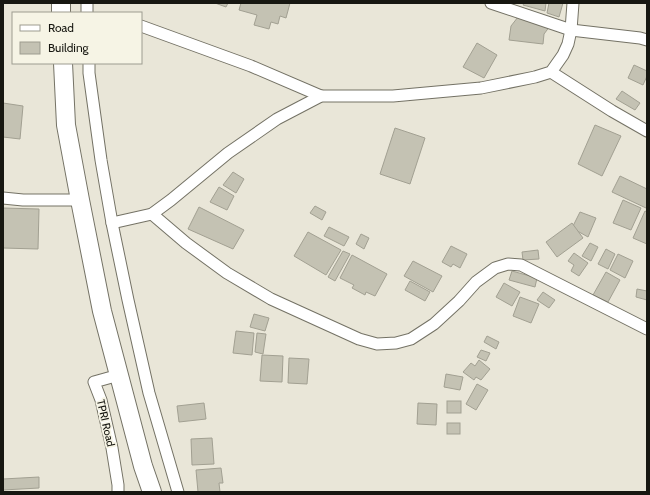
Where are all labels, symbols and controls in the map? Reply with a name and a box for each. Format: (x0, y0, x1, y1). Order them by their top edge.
legend (12, 12, 142, 64)
text: Road (48, 20, 74, 35)
text: Building (48, 40, 90, 55)
street label: TPRI Road (94, 398, 118, 448)

